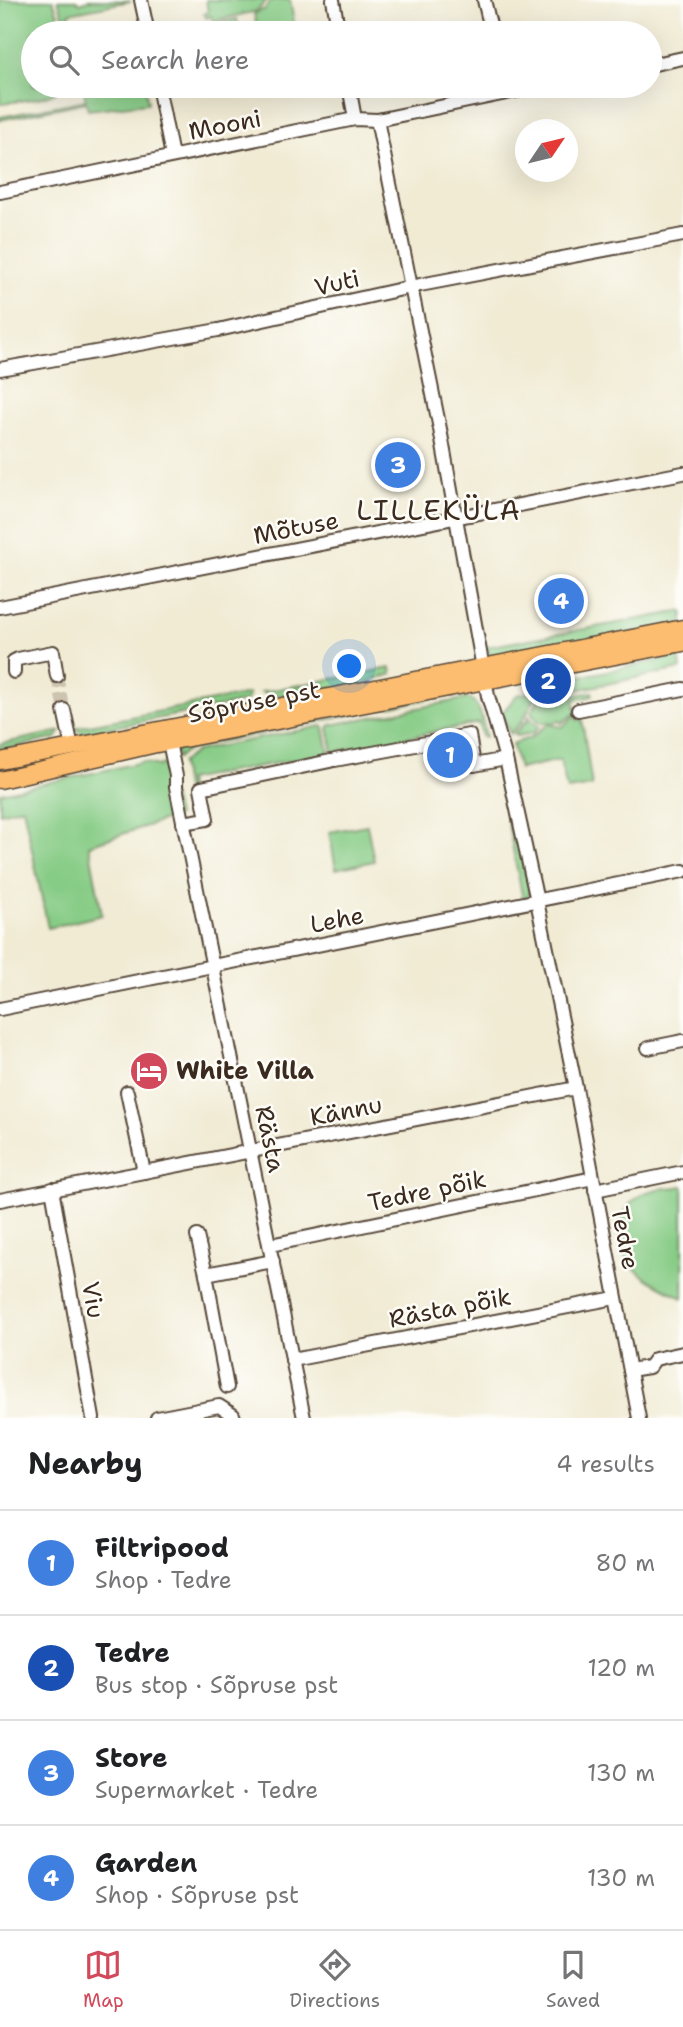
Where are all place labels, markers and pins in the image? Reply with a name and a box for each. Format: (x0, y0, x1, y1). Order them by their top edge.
pin: 3 (375, 439, 421, 491)
pin: 4 (538, 575, 584, 627)
pin: 2 (525, 655, 571, 707)
pin: 1 (427, 729, 473, 781)
hotel icon: White Villa (128, 1050, 170, 1092)
place label: White Villa (176, 1055, 315, 1087)

